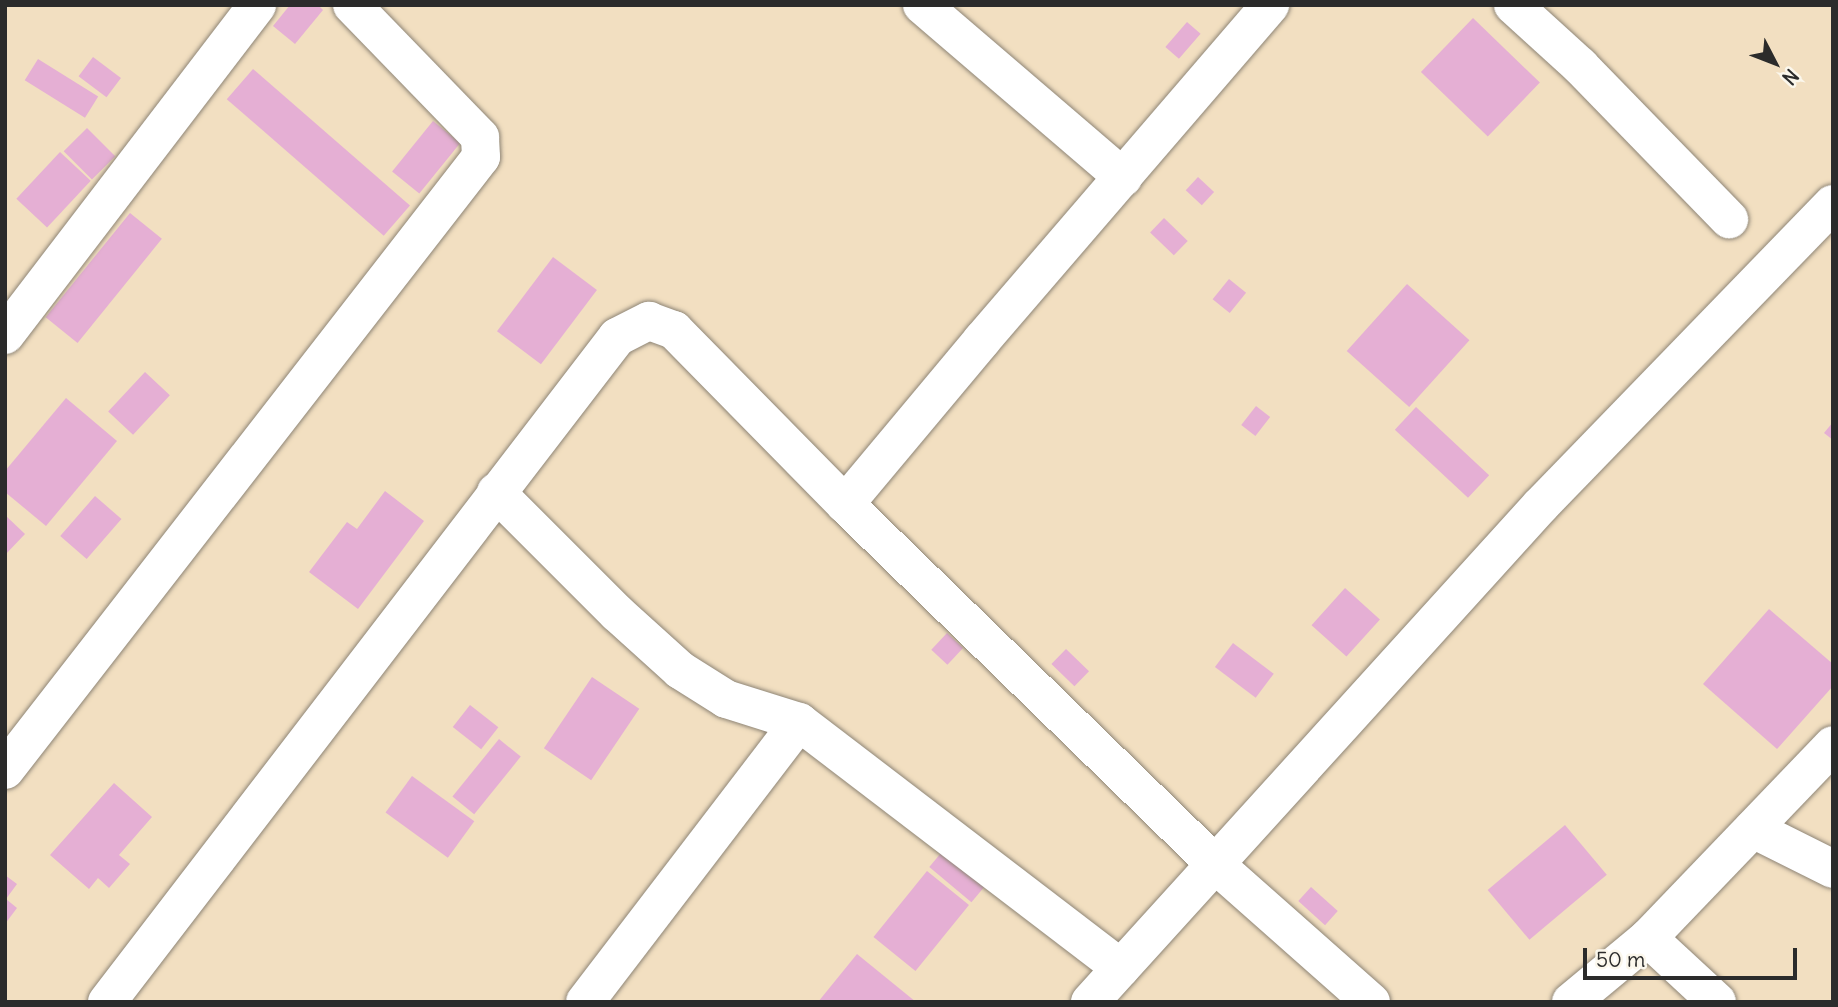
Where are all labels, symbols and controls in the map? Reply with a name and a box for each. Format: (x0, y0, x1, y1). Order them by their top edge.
north arrow (1740, 28, 1810, 98)
text: N (1777, 64, 1804, 90)
scale bar (1586, 934, 1800, 978)
text: 50 m (1596, 946, 1645, 973)

